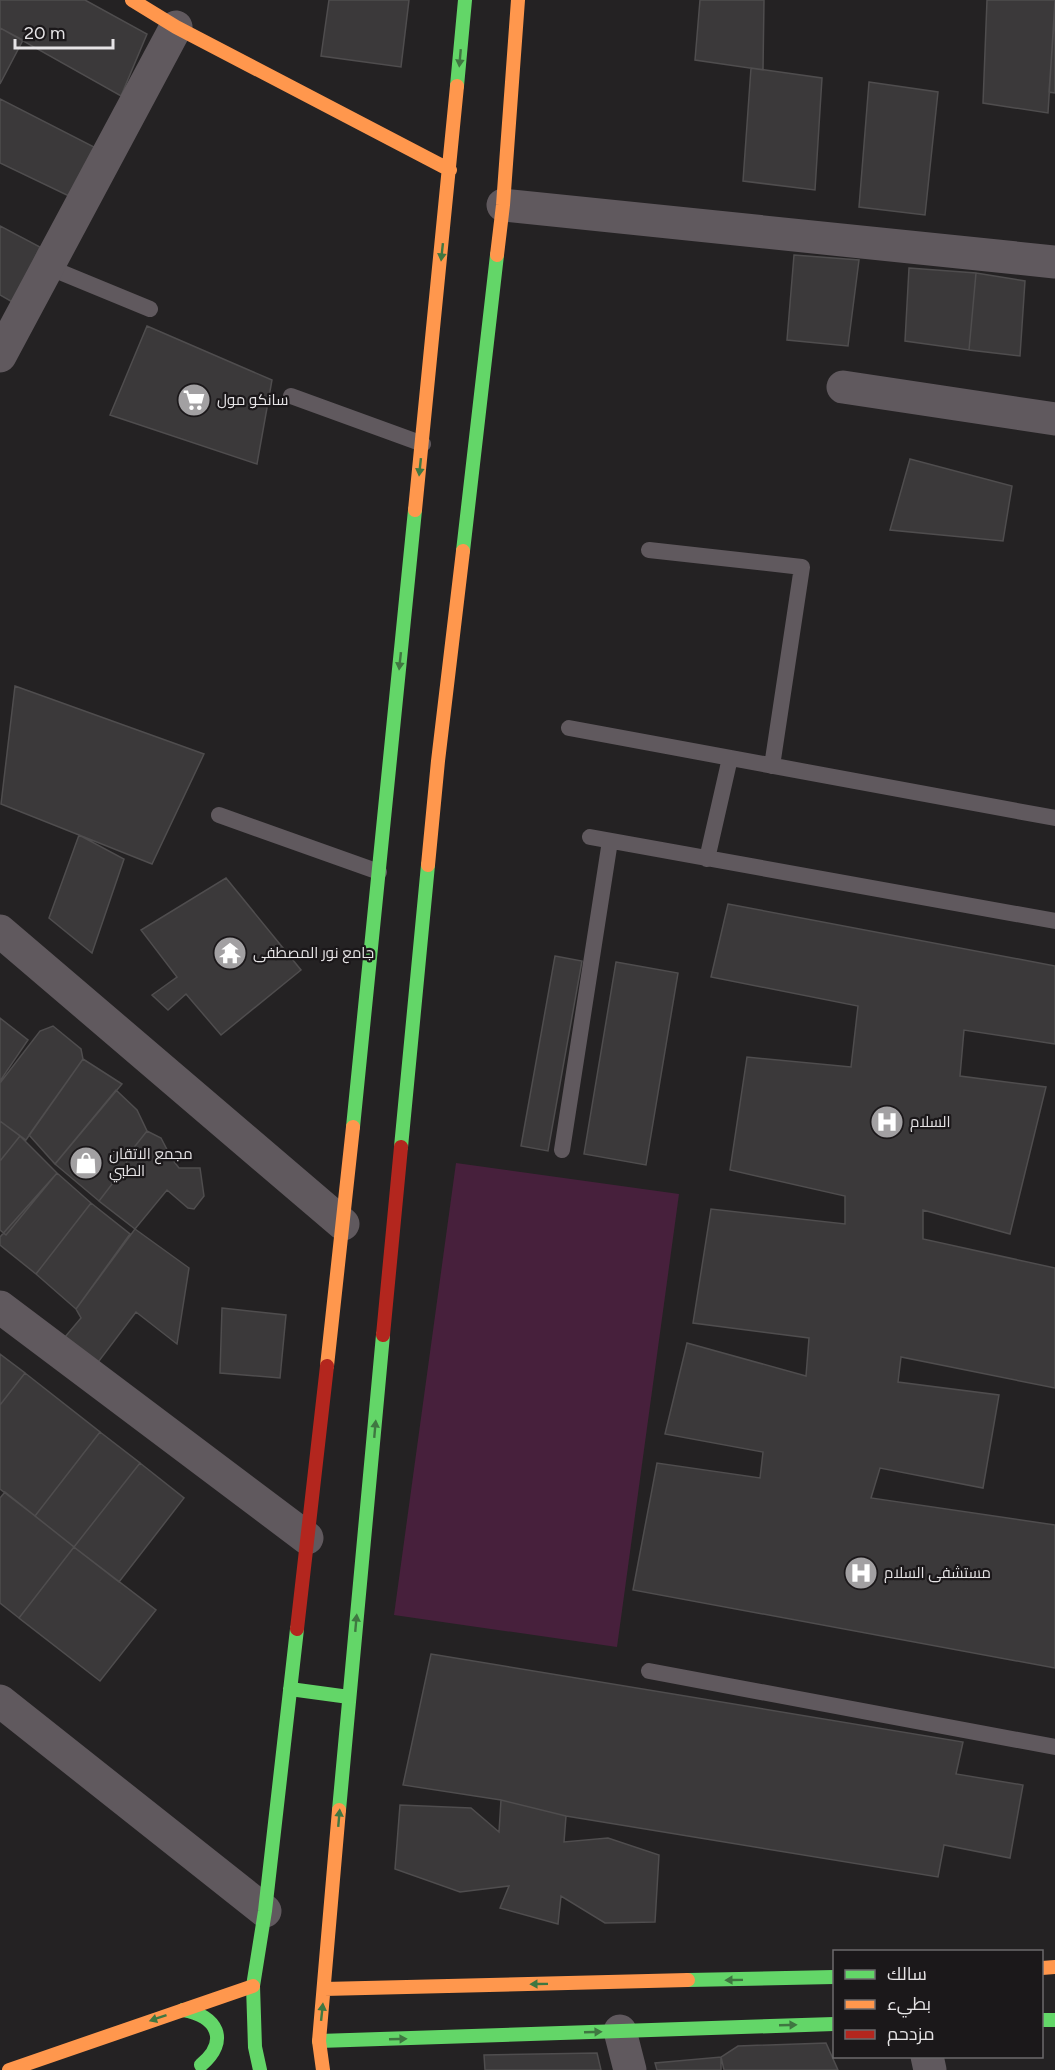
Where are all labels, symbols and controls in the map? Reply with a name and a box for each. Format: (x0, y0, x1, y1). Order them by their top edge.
scale bar (15, 12, 112, 50)
text: 20 m (24, 22, 65, 44)
one-way arrow (455, 49, 465, 68)
one-way arrow (437, 243, 447, 262)
supermarket icon: سانكو مول (176, 382, 212, 418)
place label: سانكو مول (217, 391, 288, 409)
one-way arrow (415, 458, 425, 477)
one-way arrow (396, 652, 405, 671)
temple icon: جامع نور المصطفى (212, 935, 248, 971)
place label: جامع نور المصطفى (253, 944, 374, 964)
hospital icon: السلام (869, 1104, 905, 1140)
place label: السلام (910, 1113, 951, 1132)
shop icon: مجمع الاتقان الطبي (68, 1145, 104, 1181)
place label: مجمع الاتقان الطبي (109, 1145, 193, 1183)
one-way arrow (370, 1420, 380, 1439)
hospital icon: مستشفى السلام (843, 1555, 879, 1591)
place label: مستشفى السلام (884, 1564, 991, 1583)
one-way arrow (351, 1614, 361, 1633)
one-way arrow (334, 1808, 344, 1827)
legend (833, 1950, 1043, 2058)
text: سالك (887, 1963, 927, 1985)
one-way arrow (725, 1975, 744, 1984)
one-way arrow (530, 1979, 549, 1989)
text: بطيء (887, 1993, 931, 2018)
one-way arrow (317, 2002, 327, 2021)
one-way arrow (149, 2014, 167, 2024)
one-way arrow (779, 2021, 798, 2030)
text: مزدحم (887, 2023, 935, 2046)
one-way arrow (584, 2027, 603, 2037)
one-way arrow (389, 2034, 408, 2043)

